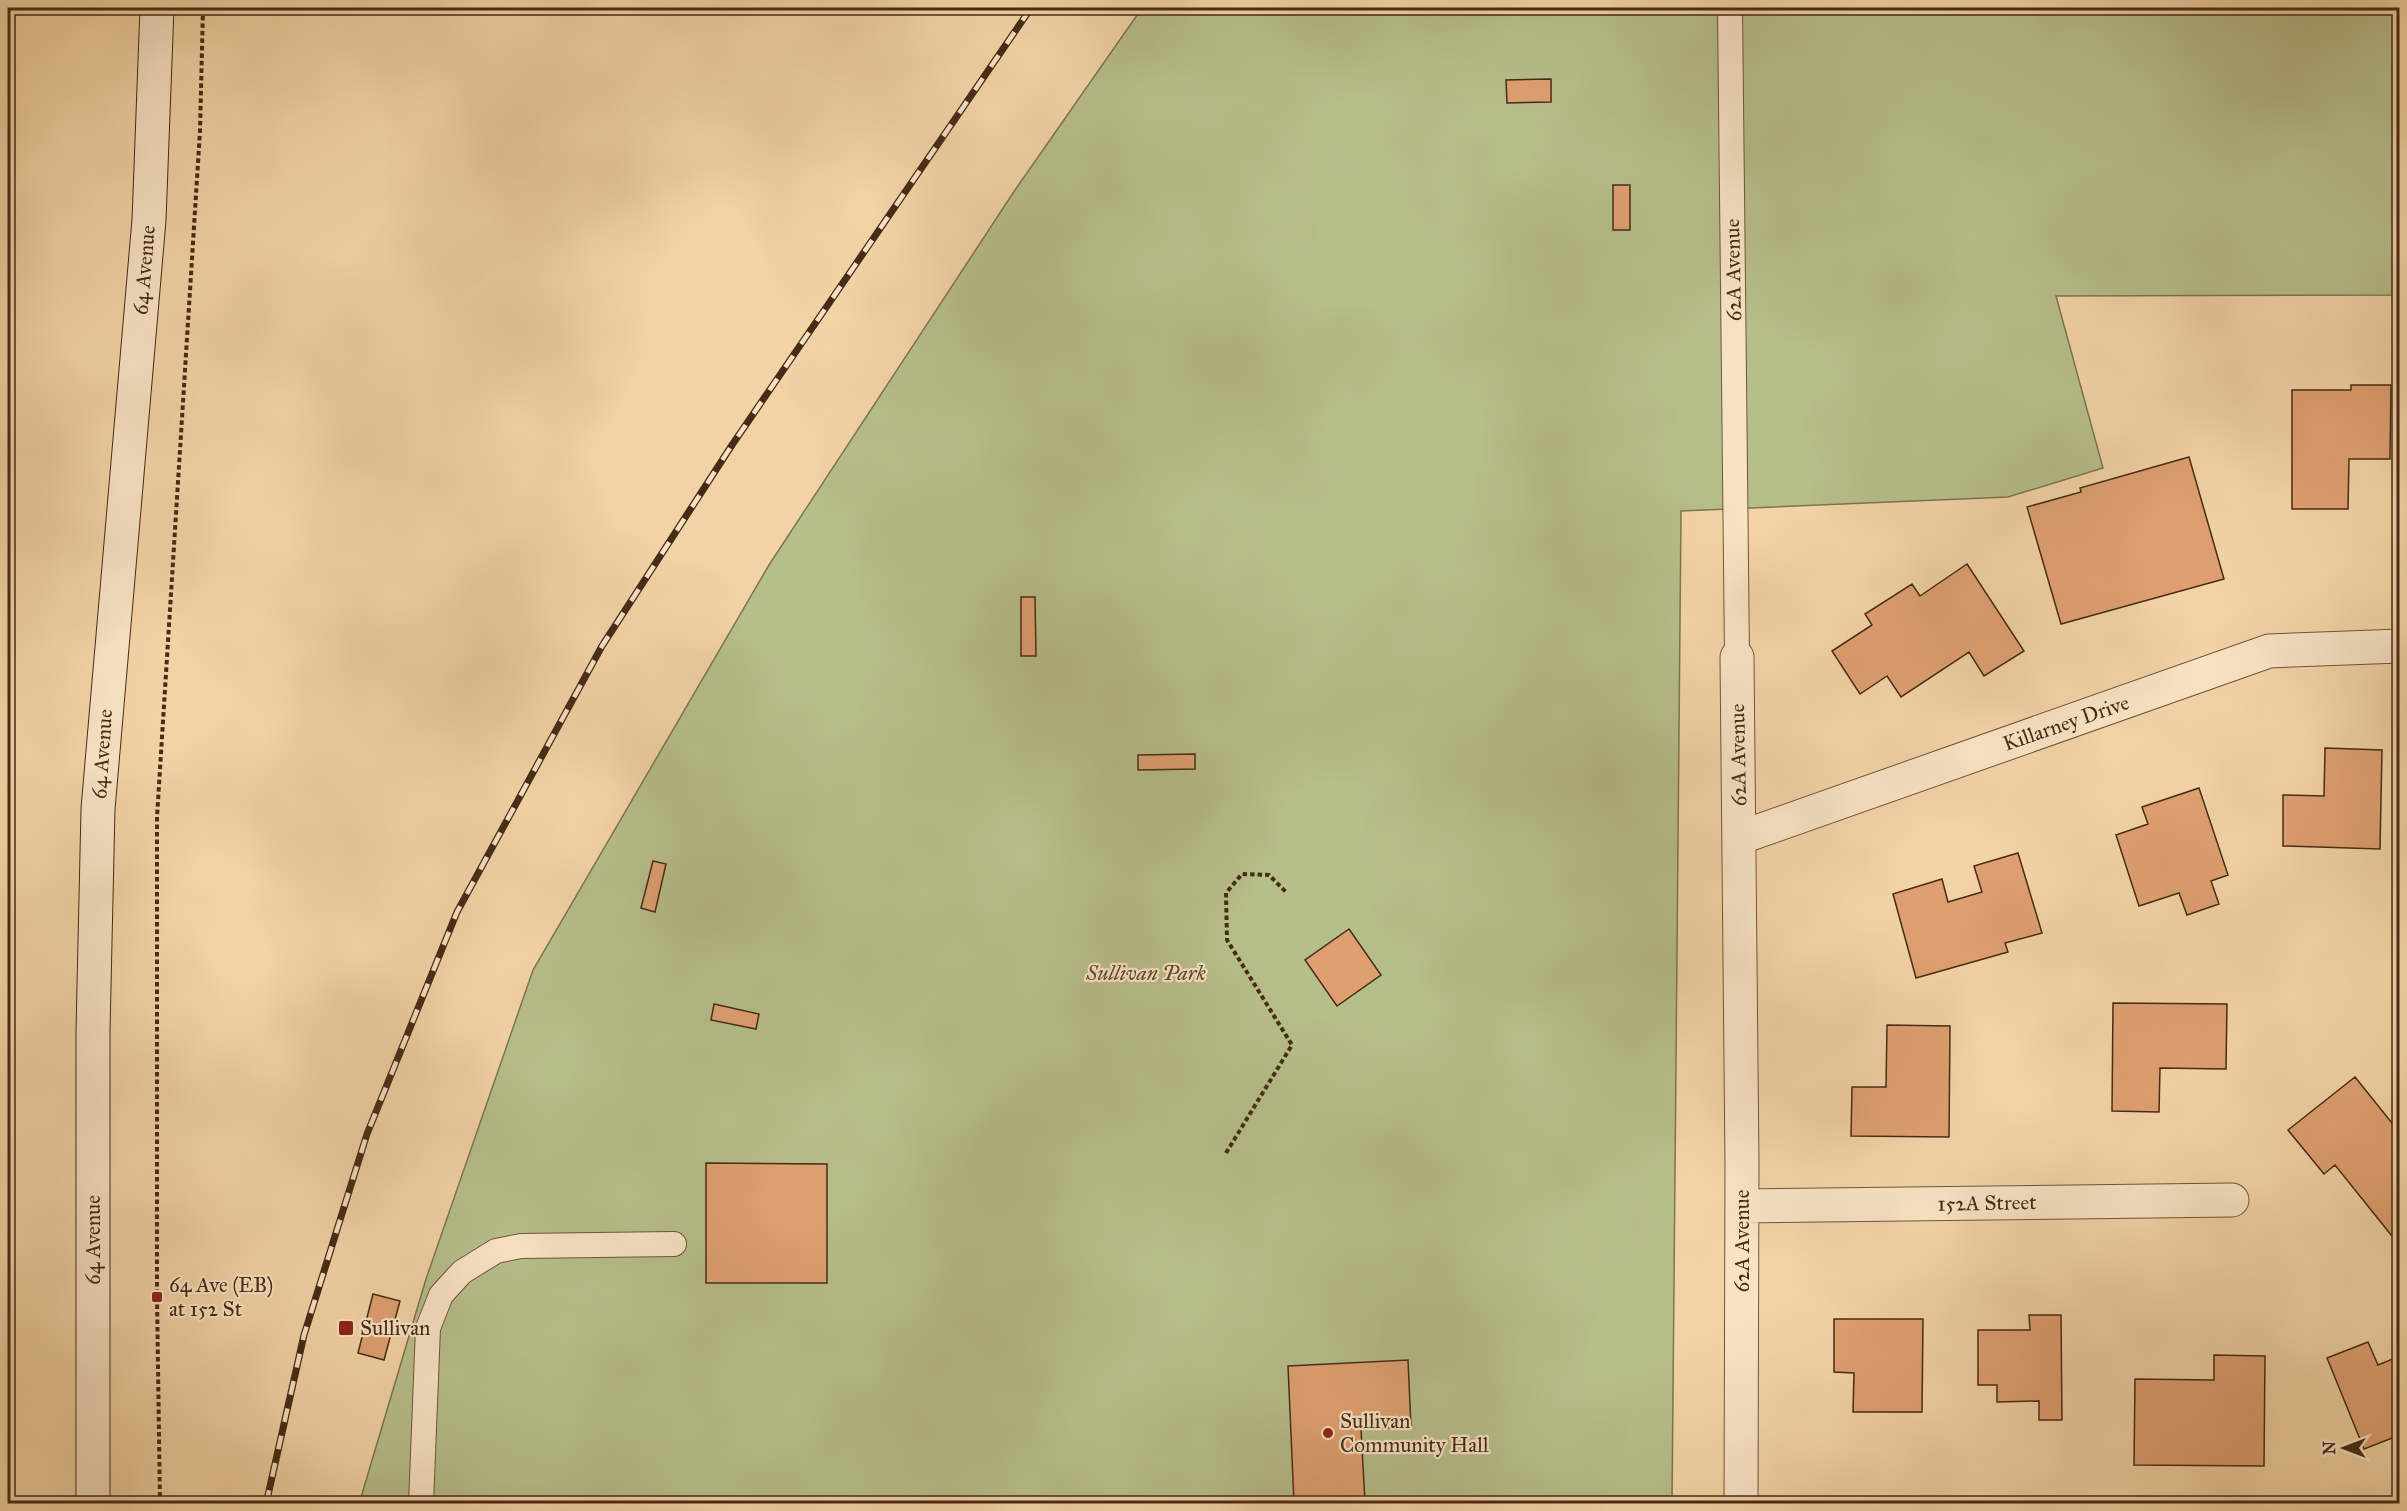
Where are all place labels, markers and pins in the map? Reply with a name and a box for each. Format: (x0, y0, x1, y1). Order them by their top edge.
place label: 64 Ave (EB) at 152 St (169, 1272, 273, 1322)
marker: 64 Ave (EB) at 152 St (150, 1290, 164, 1304)
place label: Sullivan (360, 1315, 430, 1341)
marker: Sullivan (337, 1319, 355, 1337)
place label: Sullivan Community Hall (1340, 1408, 1489, 1458)
marker: Sullivan Community Hall (1321, 1426, 1335, 1440)

